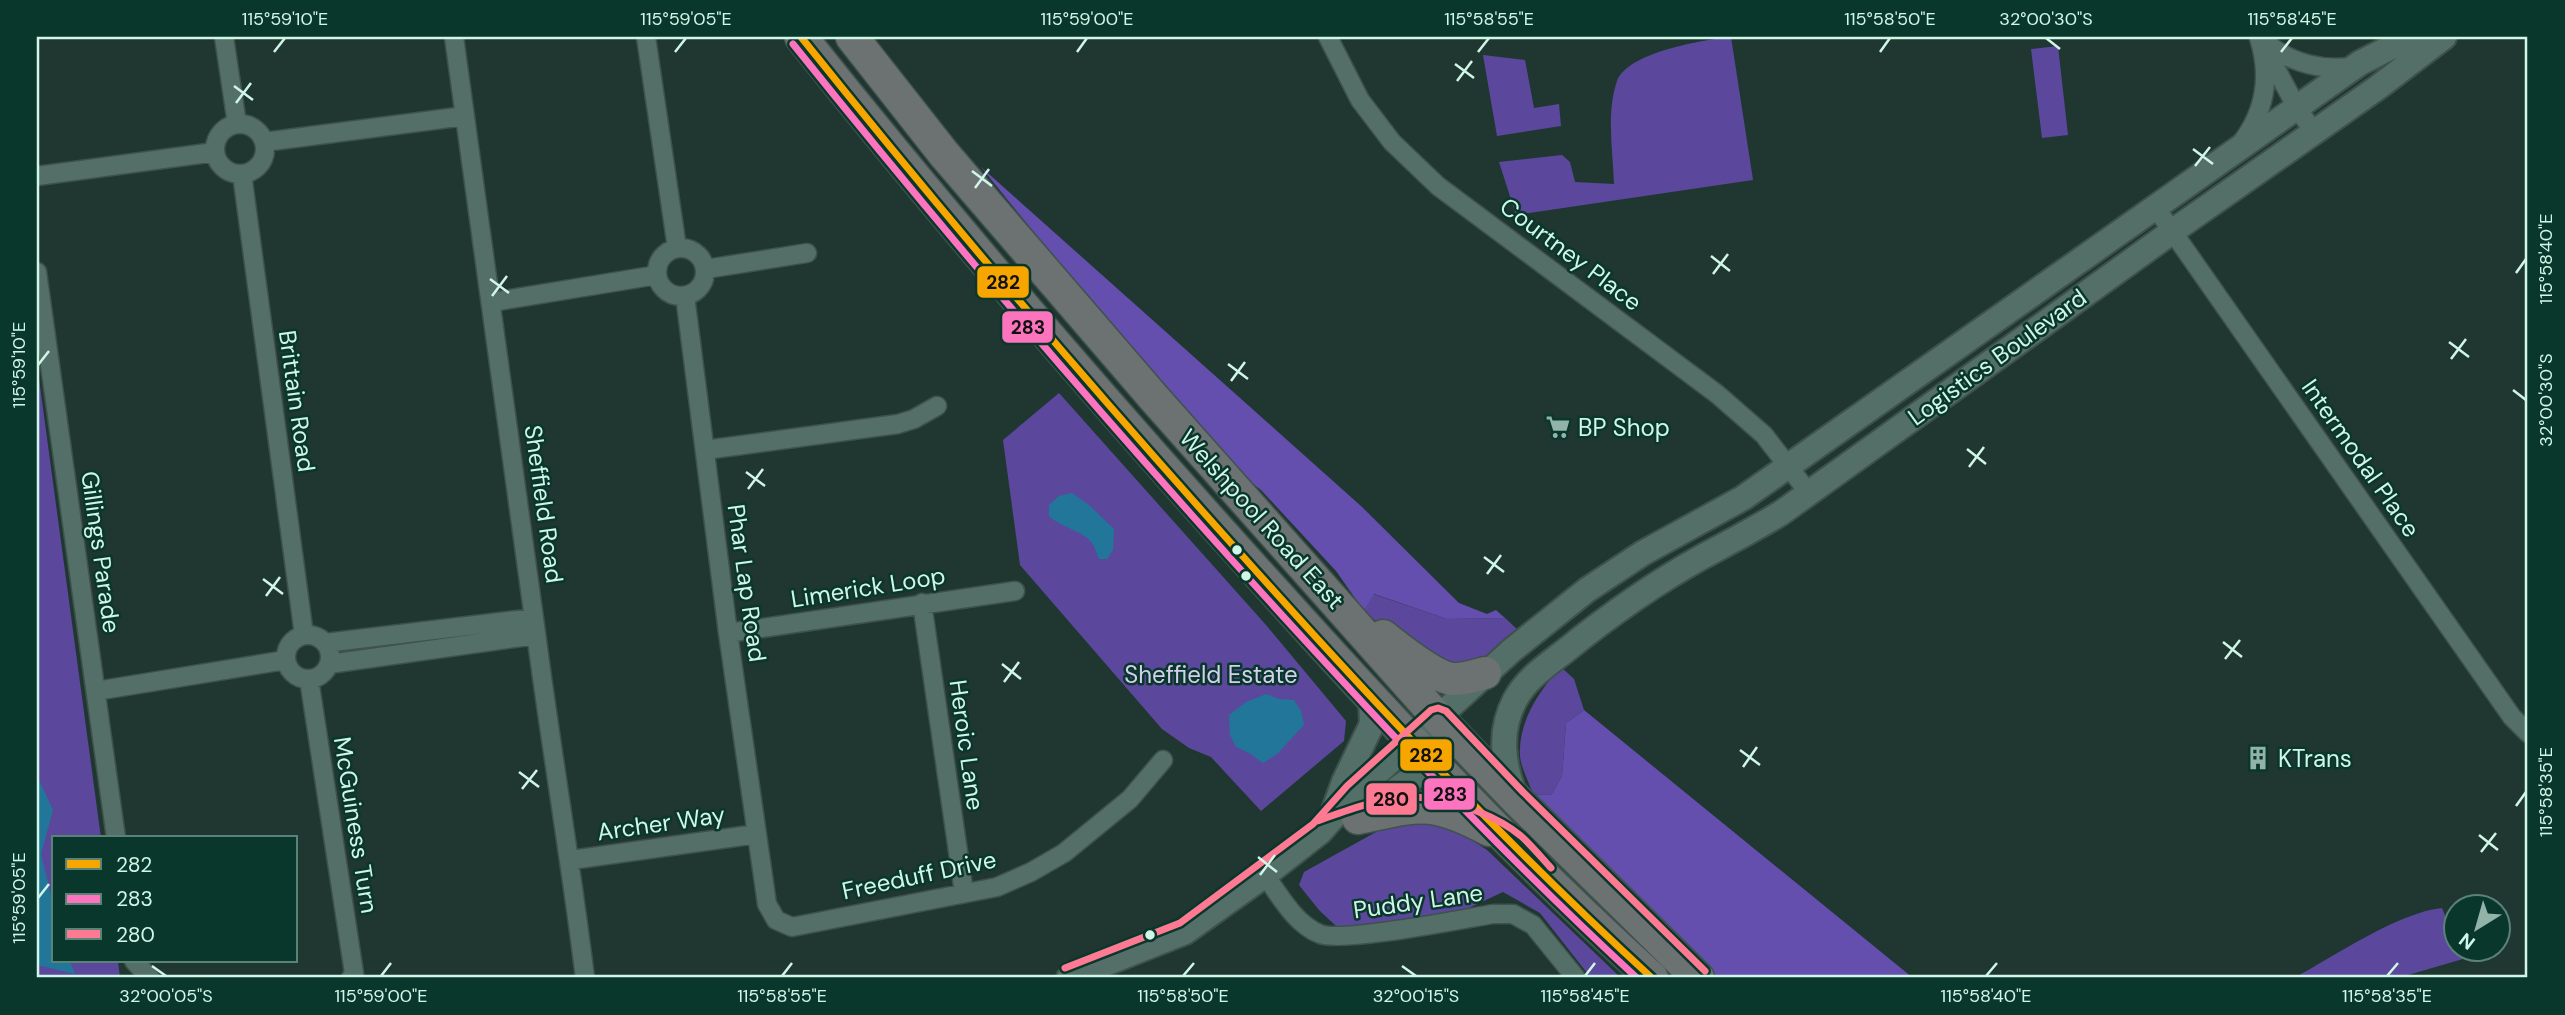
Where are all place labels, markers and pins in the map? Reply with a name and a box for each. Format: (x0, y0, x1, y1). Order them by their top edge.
place label: BP Shop (1578, 412, 1670, 443)
supermarket icon: BP Shop (1544, 413, 1572, 441)
unlabelled marker (1230, 543, 1244, 557)
unlabelled marker (1239, 569, 1253, 583)
place label: KTrans (2278, 743, 2352, 774)
building icon: KTrans (2244, 744, 2272, 772)
unlabelled marker (1143, 928, 1157, 942)

